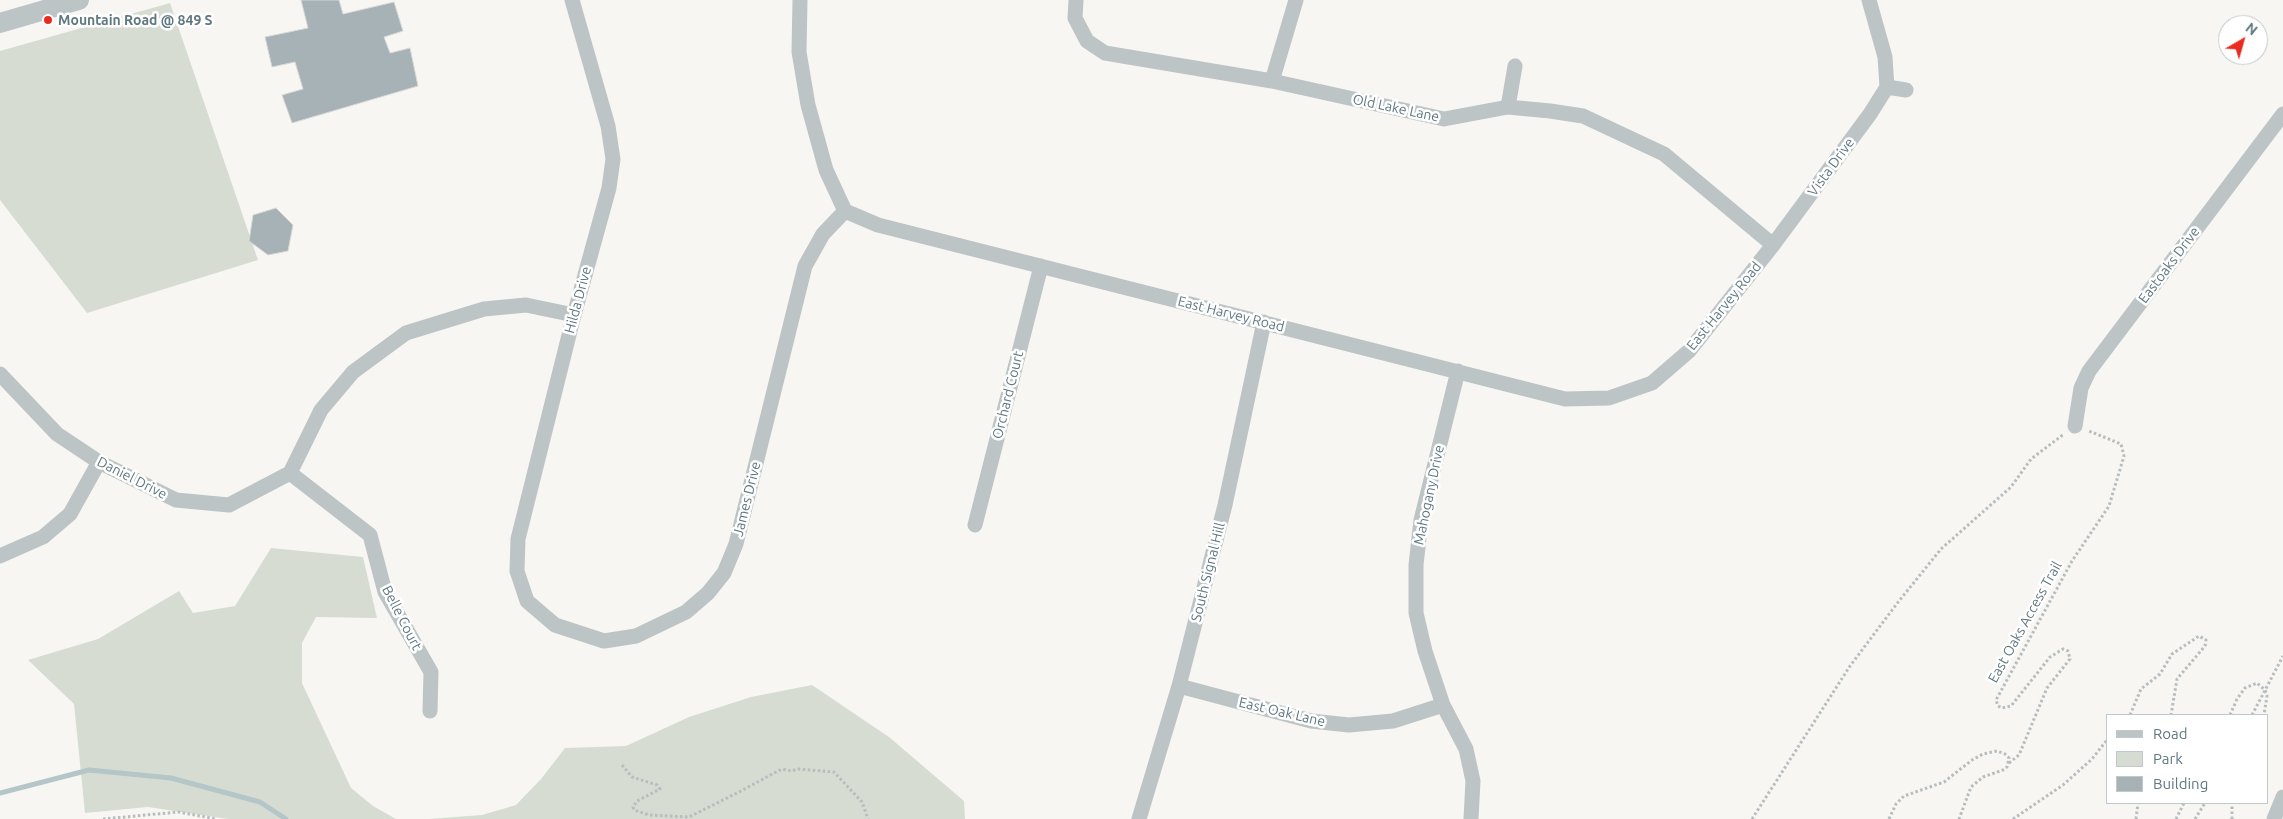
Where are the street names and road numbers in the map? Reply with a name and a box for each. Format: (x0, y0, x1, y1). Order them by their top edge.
street label: Old Lake Lane (1351, 91, 1441, 125)
street label: Vista Drive (1804, 135, 1858, 199)
street label: Eastoaks Drive (2135, 223, 2203, 307)
street label: East Harvey Road (1683, 258, 1765, 354)
street label: Hilda Drive (561, 265, 595, 335)
street label: East Harvey Road (1176, 293, 1286, 335)
street label: Orchard Court (989, 349, 1027, 441)
street label: Mahogany Drive (1410, 444, 1448, 546)
street label: Daniel Drive (94, 453, 170, 503)
street label: James Drive (730, 460, 764, 538)
street label: South Signal Hill (1188, 521, 1228, 623)
street label: East Oaks Access Trail (1985, 558, 2065, 686)
street label: Belle Court (379, 583, 425, 653)
street label: East Oak Lane (1237, 694, 1327, 730)

